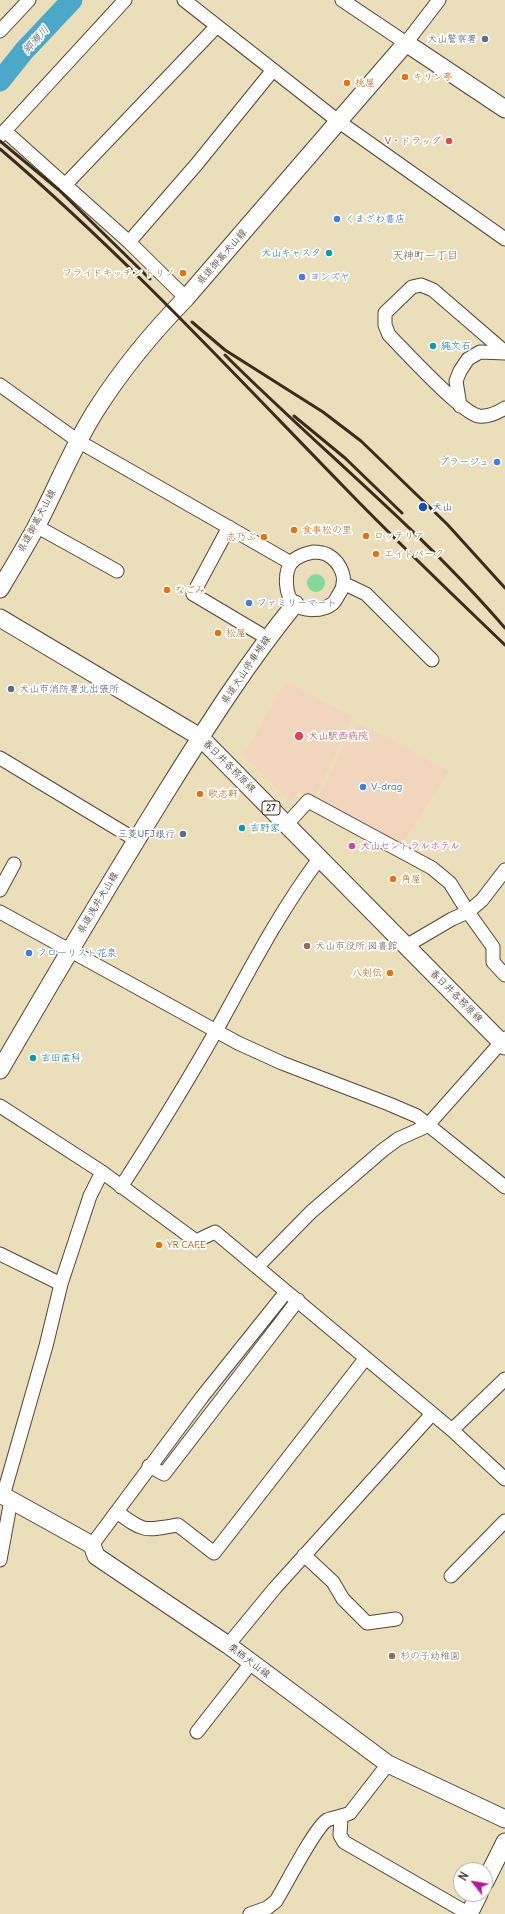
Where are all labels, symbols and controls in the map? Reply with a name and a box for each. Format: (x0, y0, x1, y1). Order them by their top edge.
water label: 郷瀬川 (20, 23, 52, 57)
place label: 犬山警察署 (427, 33, 477, 45)
marker: 犬山警察署 (480, 34, 490, 44)
place label: キリン亭 (413, 71, 453, 83)
marker: キリン亭 (400, 72, 410, 82)
place label: 桃屋 (355, 77, 375, 89)
marker: 桃屋 (342, 78, 352, 88)
place label: V・ドラッグ (385, 135, 441, 147)
marker: V・ドラッグ (444, 136, 454, 146)
place label: くまざわ書店 (345, 213, 405, 225)
marker: くまざわ書店 (332, 214, 342, 224)
street label: 県道御嵩犬山線 (195, 227, 249, 287)
place label: 犬山キャスタ (261, 247, 321, 259)
marker: 犬山キャスタ (324, 248, 334, 258)
district label: 天神町一丁目 (392, 249, 458, 263)
place label: フライドキッチン トリノ (63, 267, 175, 279)
marker: フライドキッチン トリノ (178, 268, 188, 278)
place label: ヨシズヤ (310, 271, 350, 283)
marker: ヨシズヤ (297, 272, 307, 282)
place label: 縄文石 (441, 340, 471, 352)
marker: 縄文石 (428, 341, 438, 351)
place label: プラージュ (439, 456, 489, 468)
marker: プラージュ (492, 457, 502, 467)
street label: 県道御嵩犬山線 (15, 487, 59, 555)
marker: 犬山 (417, 501, 429, 513)
place label: 犬山 (432, 501, 452, 513)
place label: 食事松の里 (302, 524, 352, 536)
marker: 食事松の里 (289, 525, 299, 535)
place label: ロッテリア (374, 530, 424, 542)
place label: 志乃ぶ (226, 531, 256, 543)
marker: ロッテリア (361, 531, 371, 541)
marker: 志乃ぶ (259, 532, 269, 542)
place label: エイトパーク (384, 548, 444, 560)
marker: エイトパーク (371, 549, 381, 559)
place label: なごみ (175, 584, 205, 596)
marker: なごみ (162, 585, 172, 595)
place label: ファミリーマート (257, 597, 337, 609)
marker: ファミリーマート (244, 598, 254, 608)
place label: 松屋 (226, 627, 246, 639)
marker: 松屋 (213, 628, 223, 638)
street label: 県道犬山停車場線 (219, 633, 273, 707)
place label: 犬山市消防署北出張所 (19, 683, 119, 695)
marker: 犬山市消防署北出張所 (6, 684, 16, 694)
marker: 犬山駅西病院 (293, 730, 305, 742)
place label: 犬山駅西病院 (308, 730, 368, 742)
street label: 春日井各務原線 (200, 737, 258, 795)
place label: V-drag (371, 781, 402, 793)
marker: V-drag (358, 782, 368, 792)
place label: 歌志軒 (208, 788, 238, 800)
marker: 歌志軒 (195, 789, 205, 799)
road number: 27 (262, 801, 280, 815)
place label: 吉野家 (250, 822, 280, 834)
marker: 吉野家 (237, 823, 247, 833)
place label: 三菱UFJ銀行 (117, 828, 175, 840)
marker: 三菱UFJ銀行 (178, 829, 188, 839)
place label: 犬山セントラルホテル (360, 840, 460, 852)
marker: 犬山セントラルホテル (347, 841, 357, 851)
street label: 県道浅井犬山線 (75, 870, 121, 936)
place label: 角屋 (401, 873, 421, 885)
marker: 角屋 (388, 874, 398, 884)
place label: 犬山市役所 図書館 (315, 940, 397, 952)
marker: 犬山市役所 図書館 (302, 941, 312, 951)
place label: フローリスト花泉 (37, 947, 117, 959)
marker: フローリスト花泉 (24, 948, 34, 958)
place label: 八剣伝 (352, 967, 382, 979)
street label: 春日井各務原線 (427, 967, 485, 1025)
marker: 八剣伝 (385, 968, 395, 978)
place label: 吉田歯科 (41, 1052, 81, 1064)
marker: 吉田歯科 (28, 1053, 38, 1063)
place label: YR CAFE (167, 1239, 206, 1251)
marker: YR CAFE (154, 1240, 164, 1250)
street label: 栗栖犬山線 (225, 1641, 273, 1681)
place label: 杉の子幼稚園 (400, 1650, 460, 1662)
marker: 杉の子幼稚園 (387, 1651, 397, 1661)
north arrow (453, 1862, 493, 1902)
text: N (456, 1869, 472, 1883)

